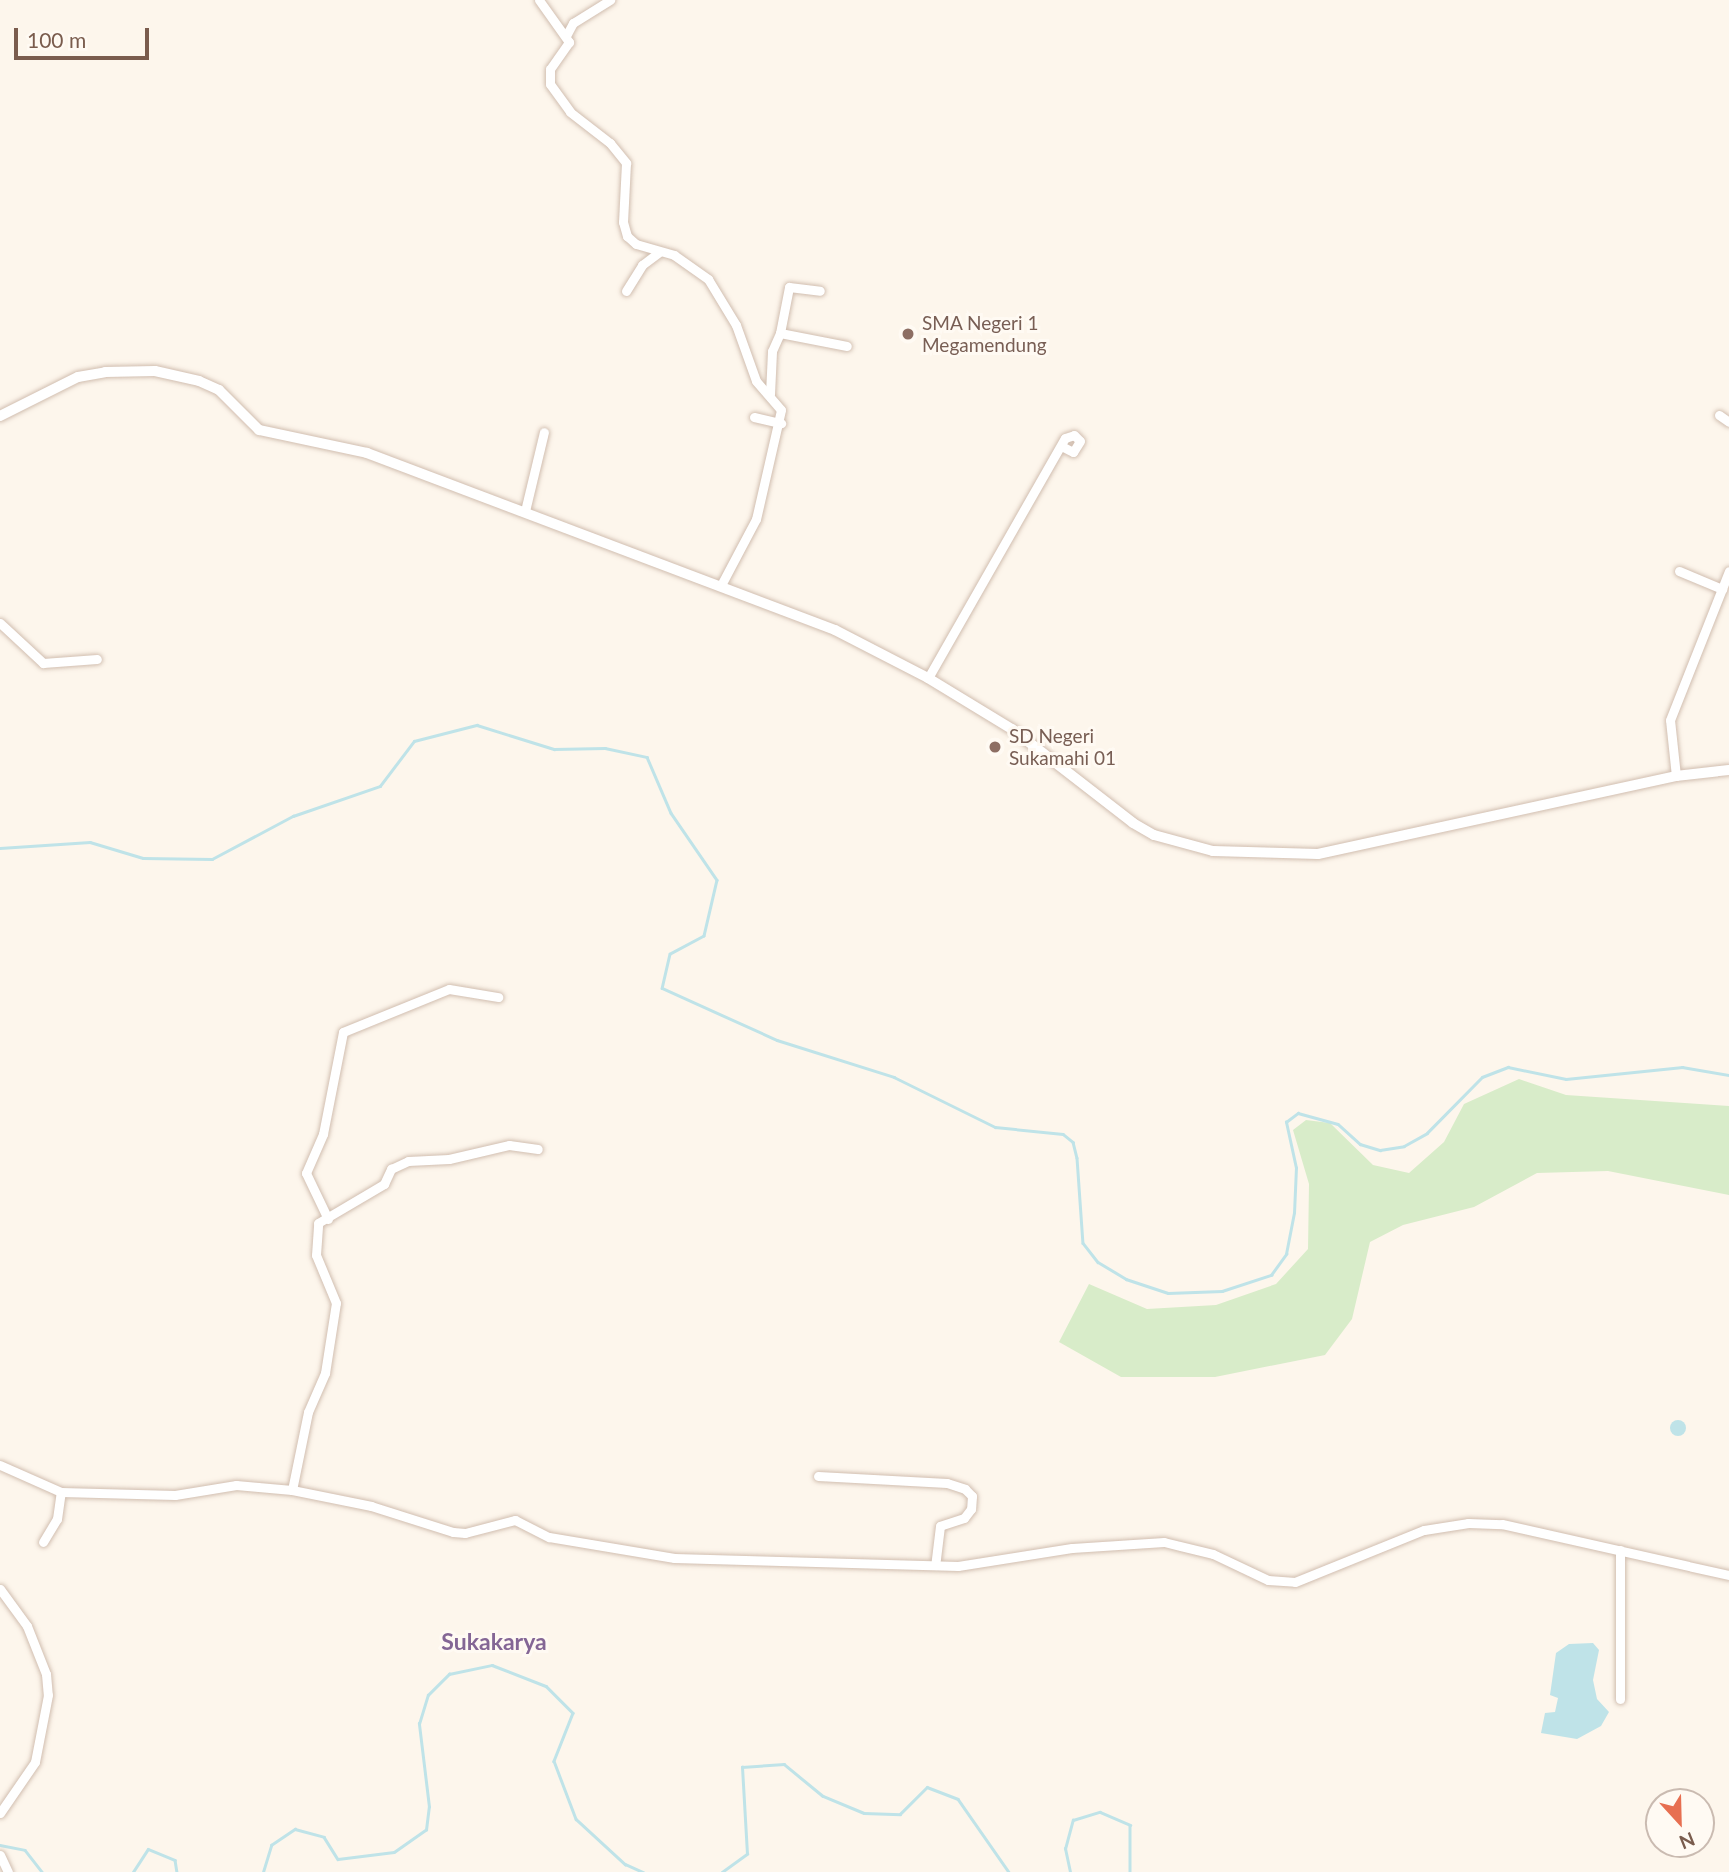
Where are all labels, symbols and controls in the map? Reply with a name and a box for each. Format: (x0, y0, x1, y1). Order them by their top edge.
scale bar (18, 14, 152, 58)
text: 100 m (27, 27, 86, 52)
place label: SMA Negeri 1 Megamendung (922, 312, 1047, 356)
marker: SMA Negeri 1 Megamendung (900, 326, 916, 342)
place label: SD Negeri Sukamahi 01 (1009, 725, 1116, 769)
marker: SD Negeri Sukamahi 01 (987, 739, 1003, 755)
district label: Sukakarya (441, 1627, 547, 1655)
north arrow (1645, 1788, 1715, 1858)
text: N (1676, 1828, 1698, 1854)

